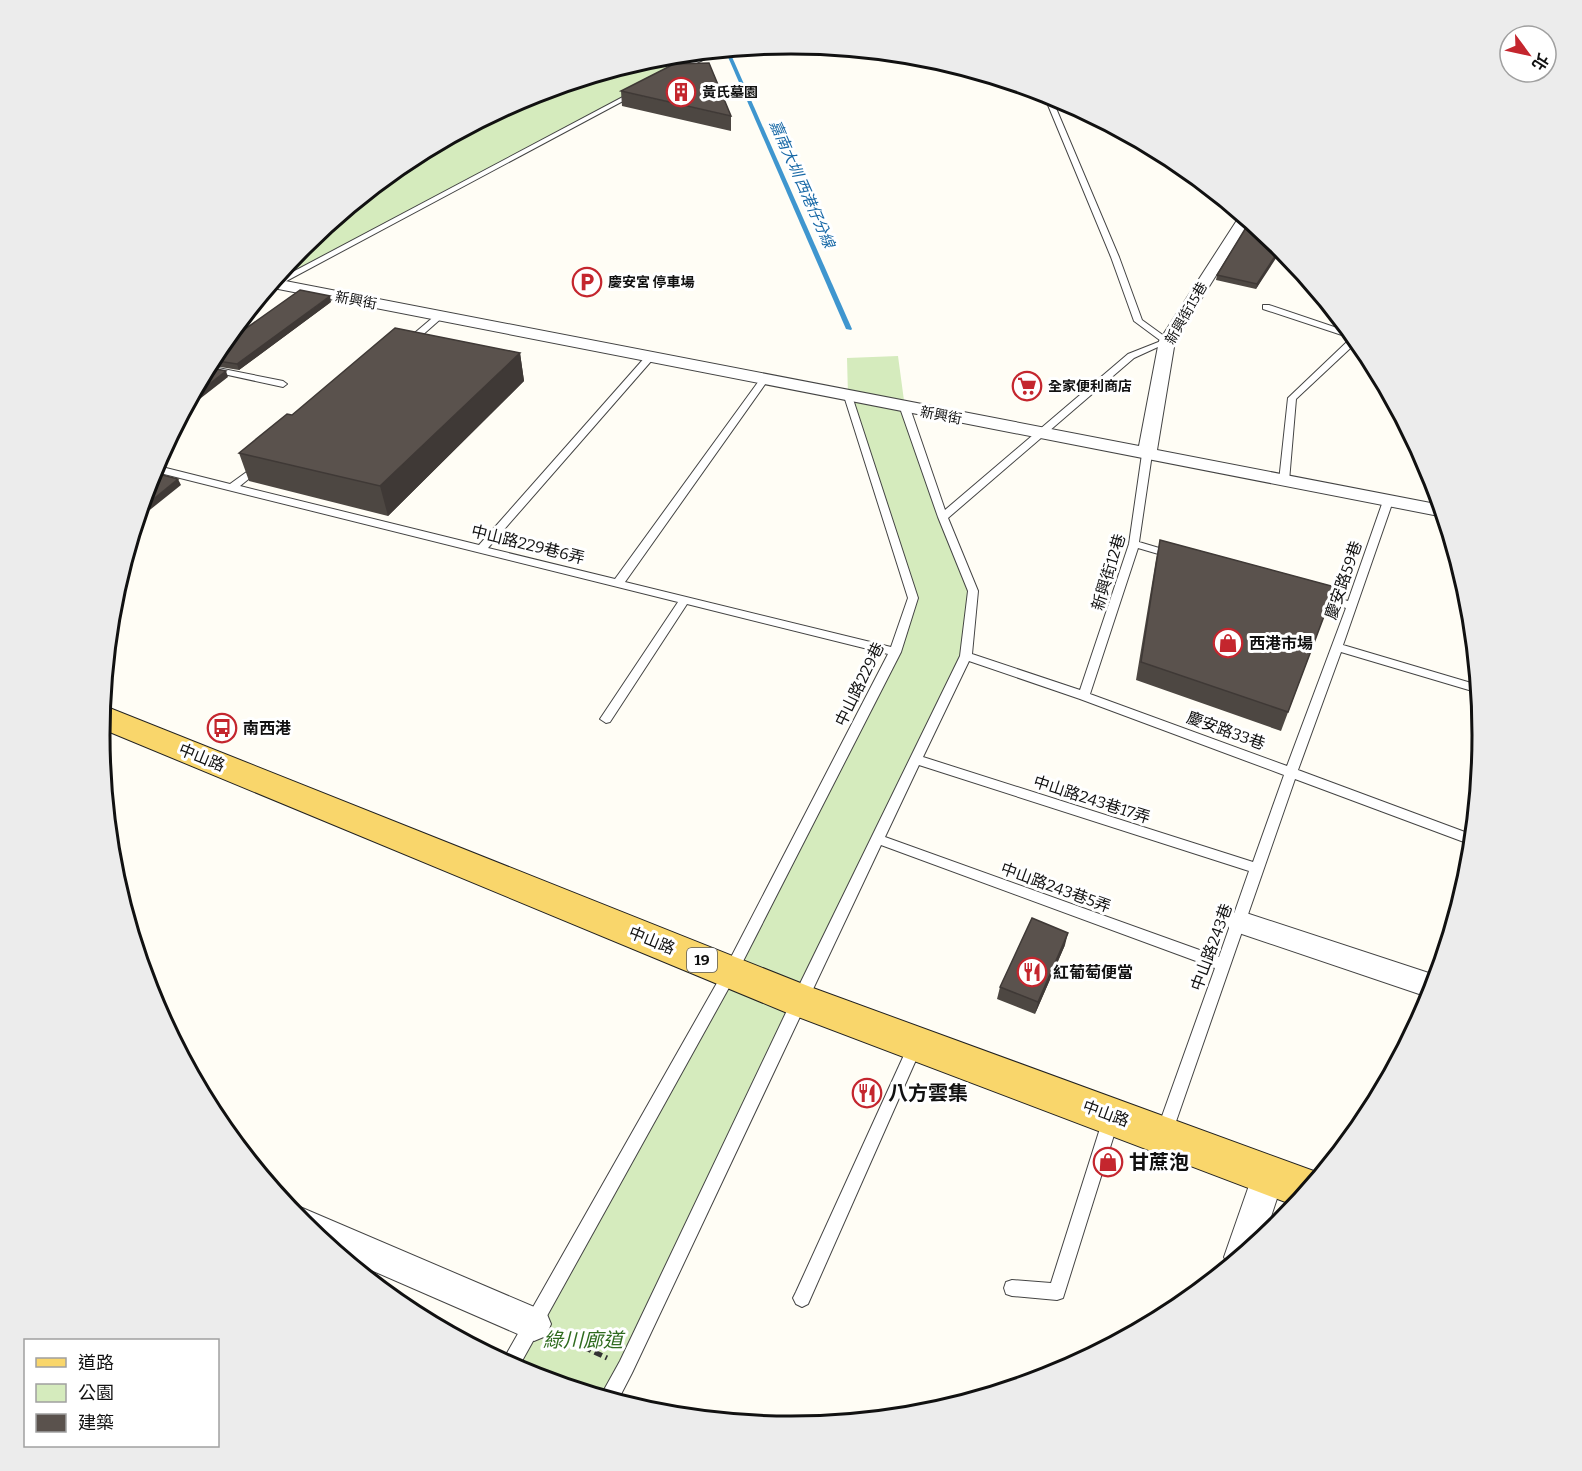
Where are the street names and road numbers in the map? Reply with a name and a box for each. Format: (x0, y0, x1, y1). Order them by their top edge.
street label: 新興街15巷 (1162, 279, 1211, 347)
street label: 新興街 (334, 288, 378, 313)
street label: 新興街 (919, 403, 963, 428)
street label: 中山路229巷6弄 (469, 521, 587, 568)
street label: 新興街12巷 (1088, 531, 1129, 613)
street label: 慶安路59巷 (1321, 538, 1366, 622)
street label: 中山路229巷 (831, 639, 888, 729)
street label: 慶安路33巷 (1184, 708, 1268, 753)
street label: 中山路 (176, 740, 228, 775)
street label: 中山路243巷17弄 (1031, 772, 1153, 827)
street label: 中山路243巷5弄 (998, 859, 1113, 916)
street label: 中山路243巷 (1187, 901, 1236, 993)
street label: 中山路 (626, 923, 678, 958)
road number: 19 (687, 948, 717, 972)
street label: 中山路 (1080, 1096, 1132, 1131)

